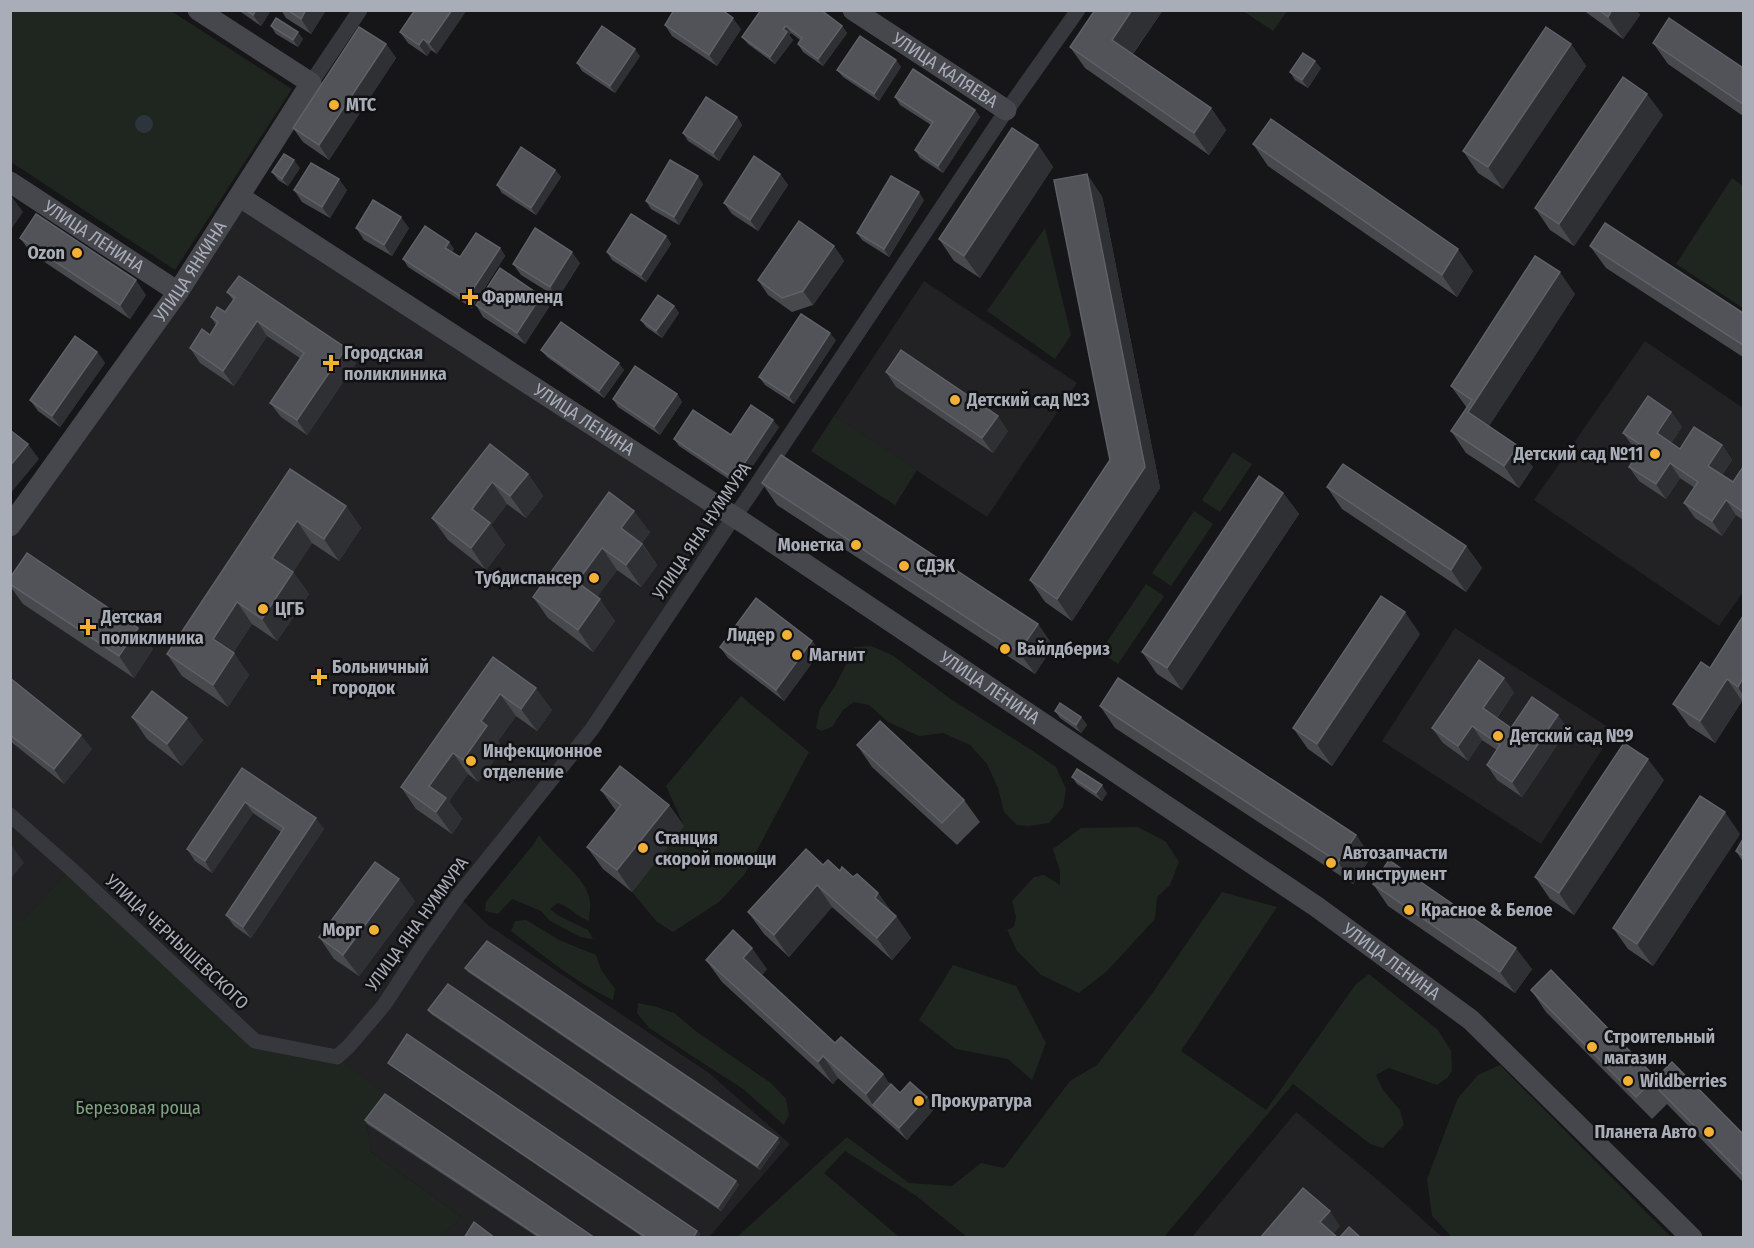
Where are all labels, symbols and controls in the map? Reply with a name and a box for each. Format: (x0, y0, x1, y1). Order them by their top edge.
street label: УЛИЦА КАЛЯЕВА (887, 27, 1002, 113)
place label: МТС (346, 94, 377, 116)
marker: МТС (327, 98, 341, 112)
street label: УЛИЦА ЛЕНИНА (38, 195, 149, 278)
street label: УЛИЦА ЯНКИНА (149, 216, 232, 327)
place label: Ozon (27, 242, 65, 264)
marker: Ozon (70, 246, 84, 260)
place label: Фармленд (482, 286, 563, 308)
marker: Фармленд (463, 290, 477, 304)
place label: Городская поликлиника (344, 342, 447, 385)
marker: Городская поликлиника (322, 354, 340, 372)
street label: УЛИЦА ЛЕНИНА (529, 379, 639, 461)
place label: Детский сад №3 (966, 389, 1090, 411)
marker: Детский сад №3 (948, 393, 962, 407)
place label: Детский сад №11 (1513, 443, 1643, 465)
marker: Детский сад №11 (1648, 447, 1662, 461)
street label: УЛИЦА ЯНА НУММУРА (647, 458, 756, 605)
place label: Монетка (778, 534, 844, 556)
marker: Монетка (849, 538, 863, 552)
place label: СДЭК (916, 555, 956, 577)
marker: СДЭК (897, 559, 911, 573)
place label: Тубдиспансер (475, 567, 582, 589)
marker: Тубдиспансер (587, 571, 601, 585)
place label: ЦГБ (275, 598, 305, 620)
marker: ЦГБ (256, 602, 270, 616)
place label: Детская поликлиника (100, 606, 204, 649)
marker: Детская поликлиника (79, 618, 97, 636)
place label: Лидер (727, 624, 775, 646)
marker: Лидер (780, 628, 794, 642)
place label: Вайлдбериз (1017, 638, 1110, 660)
marker: Вайлдбериз (998, 642, 1012, 656)
place label: Магнит (809, 644, 865, 666)
street label: УЛИЦА ЛЕНИНА (935, 646, 1044, 729)
marker: Магнит (790, 648, 804, 662)
place label: Больничный городок (332, 656, 429, 699)
marker: Больничный городок (310, 668, 328, 686)
place label: Детский сад №9 (1509, 725, 1634, 747)
marker: Детский сад №9 (1491, 729, 1505, 743)
place label: Инфекционное отделение (483, 740, 602, 783)
marker: Инфекционное отделение (464, 754, 478, 768)
place label: Станция скорой помощи (655, 827, 776, 870)
marker: Станция скорой помощи (636, 841, 650, 855)
place label: Автозапчасти и инструмент (1342, 842, 1448, 885)
street label: УЛИЦА ЯНА НУММУРА (360, 852, 473, 996)
marker: Автозапчасти и инструмент (1324, 856, 1338, 870)
street label: УЛИЦА ЧЕРНЫШЕВСКОГО (100, 869, 253, 1014)
place label: Красное & Белое (1421, 899, 1553, 921)
marker: Красное & Белое (1402, 903, 1416, 917)
street label: УЛИЦА ЛЕНИНА (1337, 918, 1445, 1005)
place label: Морг (323, 919, 363, 941)
marker: Морг (367, 923, 381, 937)
place label: Строительный магазин (1604, 1026, 1715, 1069)
marker: Строительный магазин (1585, 1040, 1599, 1054)
place label: Wildberries (1640, 1070, 1727, 1092)
marker: Wildberries (1621, 1074, 1635, 1088)
place label: Прокуратура (931, 1090, 1032, 1112)
marker: Прокуратура (912, 1094, 926, 1108)
park label: Березовая роща (75, 1097, 201, 1119)
place label: Планета Авто (1594, 1121, 1697, 1143)
marker: Планета Авто (1702, 1125, 1716, 1139)

